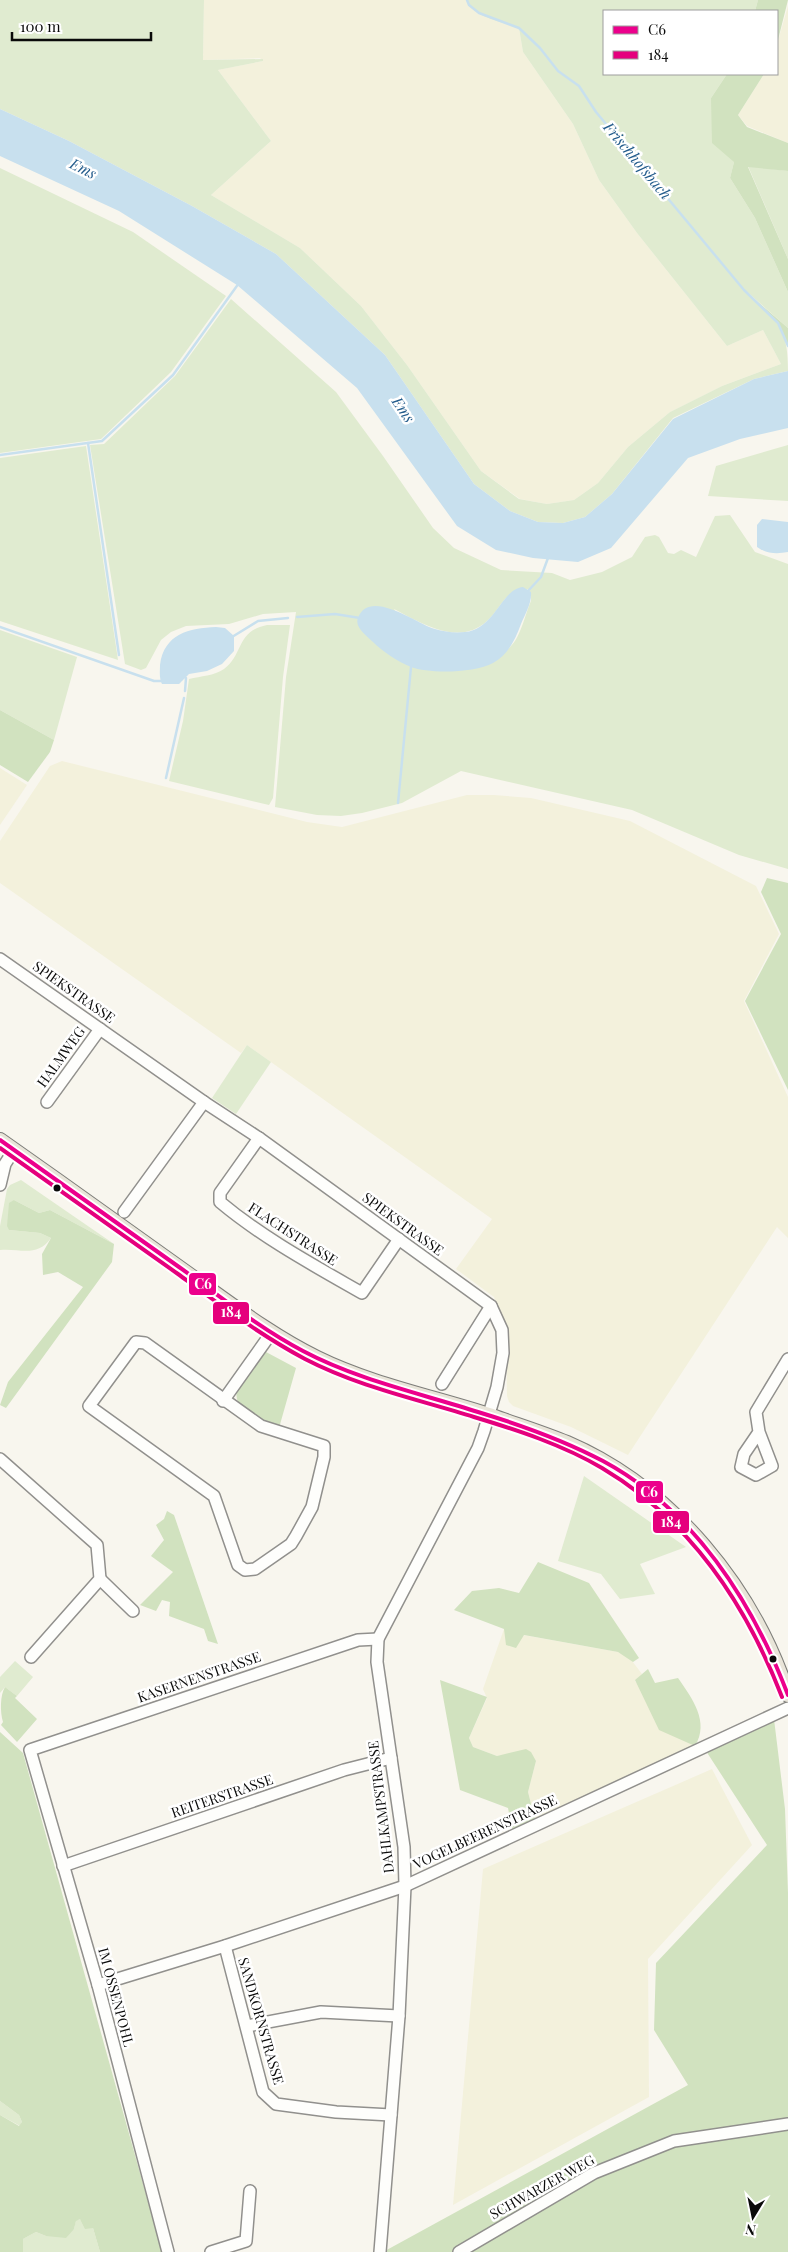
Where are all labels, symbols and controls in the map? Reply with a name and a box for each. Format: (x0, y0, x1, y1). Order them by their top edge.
scale bar (12, 10, 151, 42)
legend (603, 10, 778, 75)
text: 100 m (20, 16, 61, 36)
text: C6 (648, 19, 666, 39)
text: 184 (648, 44, 669, 64)
water label: Frischhofsbach (599, 117, 676, 203)
water label: Ems (66, 153, 100, 183)
water label: Ems (387, 392, 420, 426)
street label: SPIEKSTRASSE (30, 956, 119, 1027)
street label: HALMWEG (32, 1022, 89, 1091)
unlabelled marker (52, 1183, 62, 1193)
street label: SPIEKSTRASSE (359, 1188, 448, 1259)
street label: FLACHSTRASSE (245, 1198, 342, 1270)
line badge: C6 (188, 1272, 217, 1296)
text: C6 (194, 1274, 212, 1293)
line badge: 184 (212, 1301, 250, 1325)
text: 184 (221, 1302, 241, 1321)
line badge: C6 (635, 1480, 664, 1504)
text: C6 (640, 1482, 658, 1501)
line badge: 184 (652, 1510, 690, 1534)
text: 184 (661, 1512, 681, 1531)
street label: KASERNENSTRASSE (135, 1647, 263, 1707)
unlabelled marker (768, 1654, 778, 1664)
street label: DAHLKAMPSTRASSE (363, 1740, 398, 1874)
street label: REITERSTRASSE (168, 1769, 275, 1822)
street label: VOGELBEERENSTRASSE (409, 1790, 560, 1874)
street label: IM OSSENPOHL (94, 1945, 139, 2048)
street label: SANDKORNSTRASSE (234, 1955, 289, 2087)
street label: SCHWARZER WEG (486, 2150, 598, 2223)
north arrow (728, 2192, 778, 2242)
text: N (744, 2220, 757, 2241)

